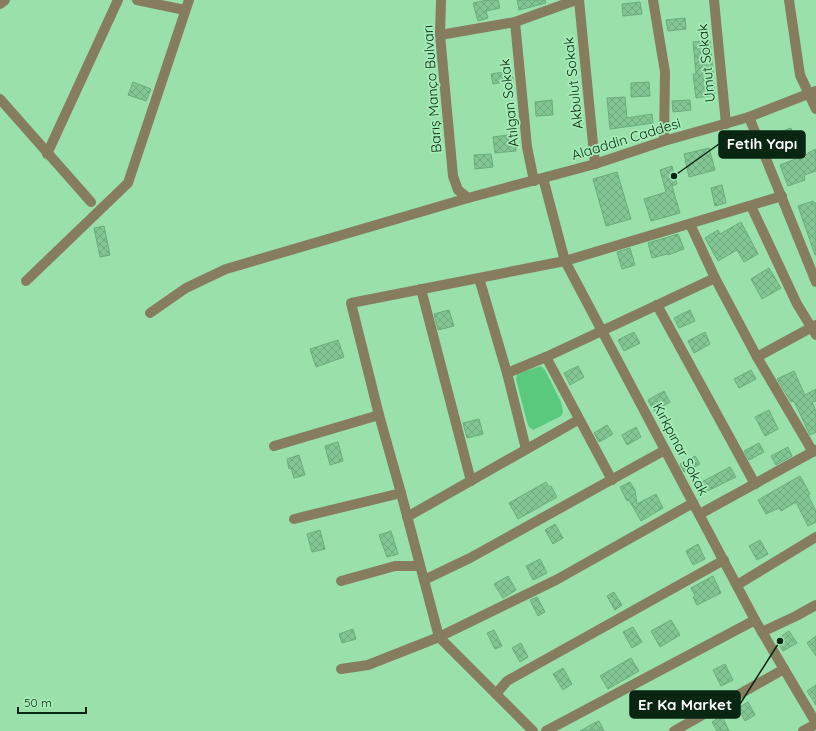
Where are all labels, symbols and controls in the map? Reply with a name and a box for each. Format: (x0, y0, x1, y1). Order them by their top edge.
street label: Umut Sokak (693, 23, 719, 103)
street label: Barış Manço Bulvarı (419, 24, 445, 154)
street label: Akbulut Sokak (559, 36, 587, 130)
street label: Atılgan Sokak (495, 58, 523, 148)
street label: Alaaddin Caddesi (569, 114, 683, 164)
callout: Fetih Yapı (719, 131, 805, 158)
text: Fetih Yapı (727, 134, 797, 153)
street label: Kırkpınar Sokak (649, 400, 713, 498)
scale bar (18, 689, 86, 715)
callout: Er Ka Market (630, 691, 740, 718)
text: 50 m (24, 695, 52, 710)
text: Er Ka Market (638, 695, 732, 714)

